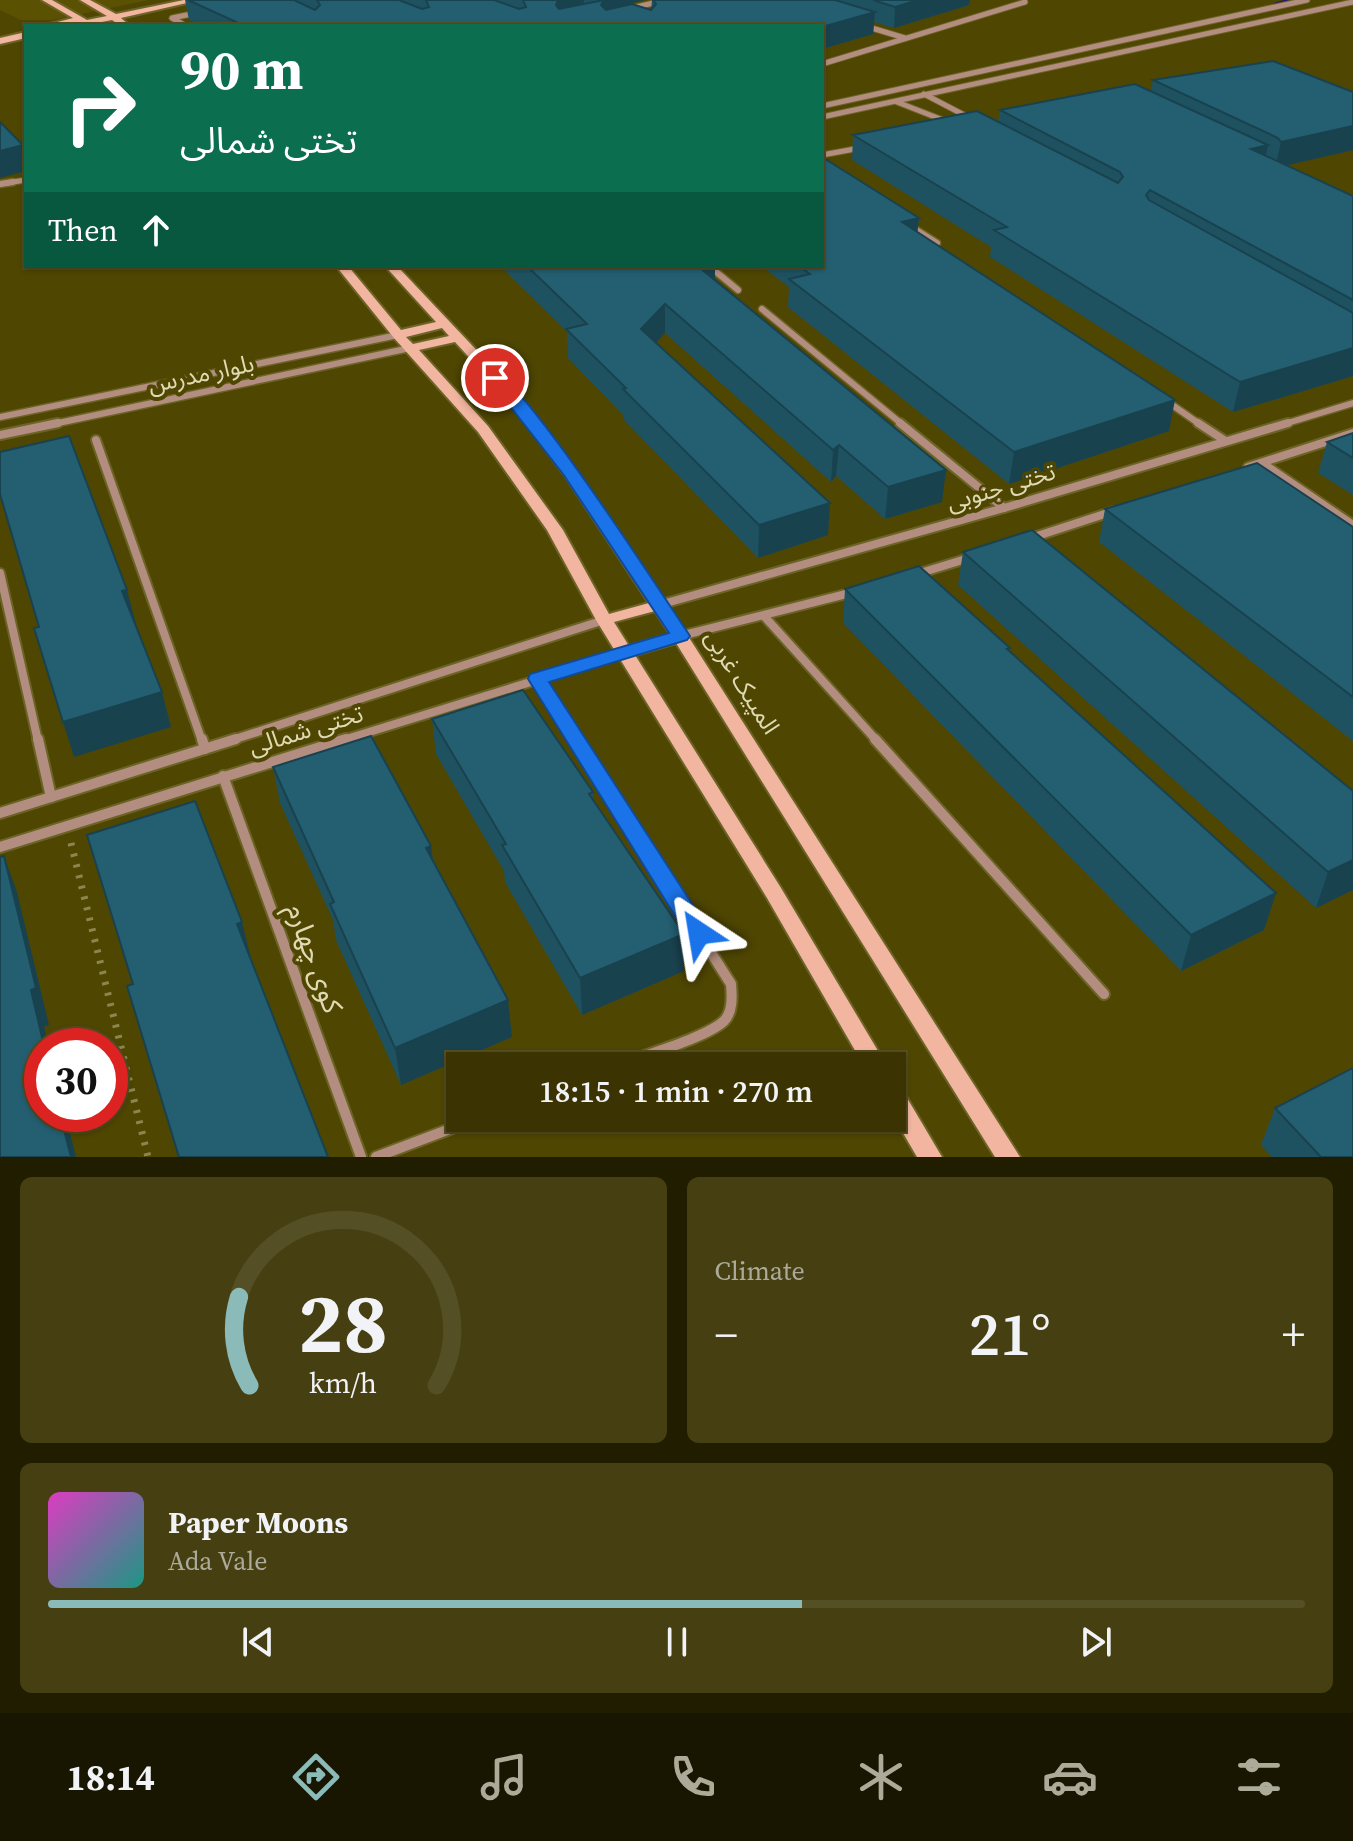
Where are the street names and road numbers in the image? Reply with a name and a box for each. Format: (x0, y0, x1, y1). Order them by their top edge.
street label: بلوار مدرس (145, 346, 257, 401)
street label: تختی جنوبی (942, 454, 1059, 519)
street label: المپیک غربی (697, 623, 788, 740)
street label: تختی شمالی (244, 696, 367, 763)
street label: کوی چهارم (276, 898, 353, 1019)

